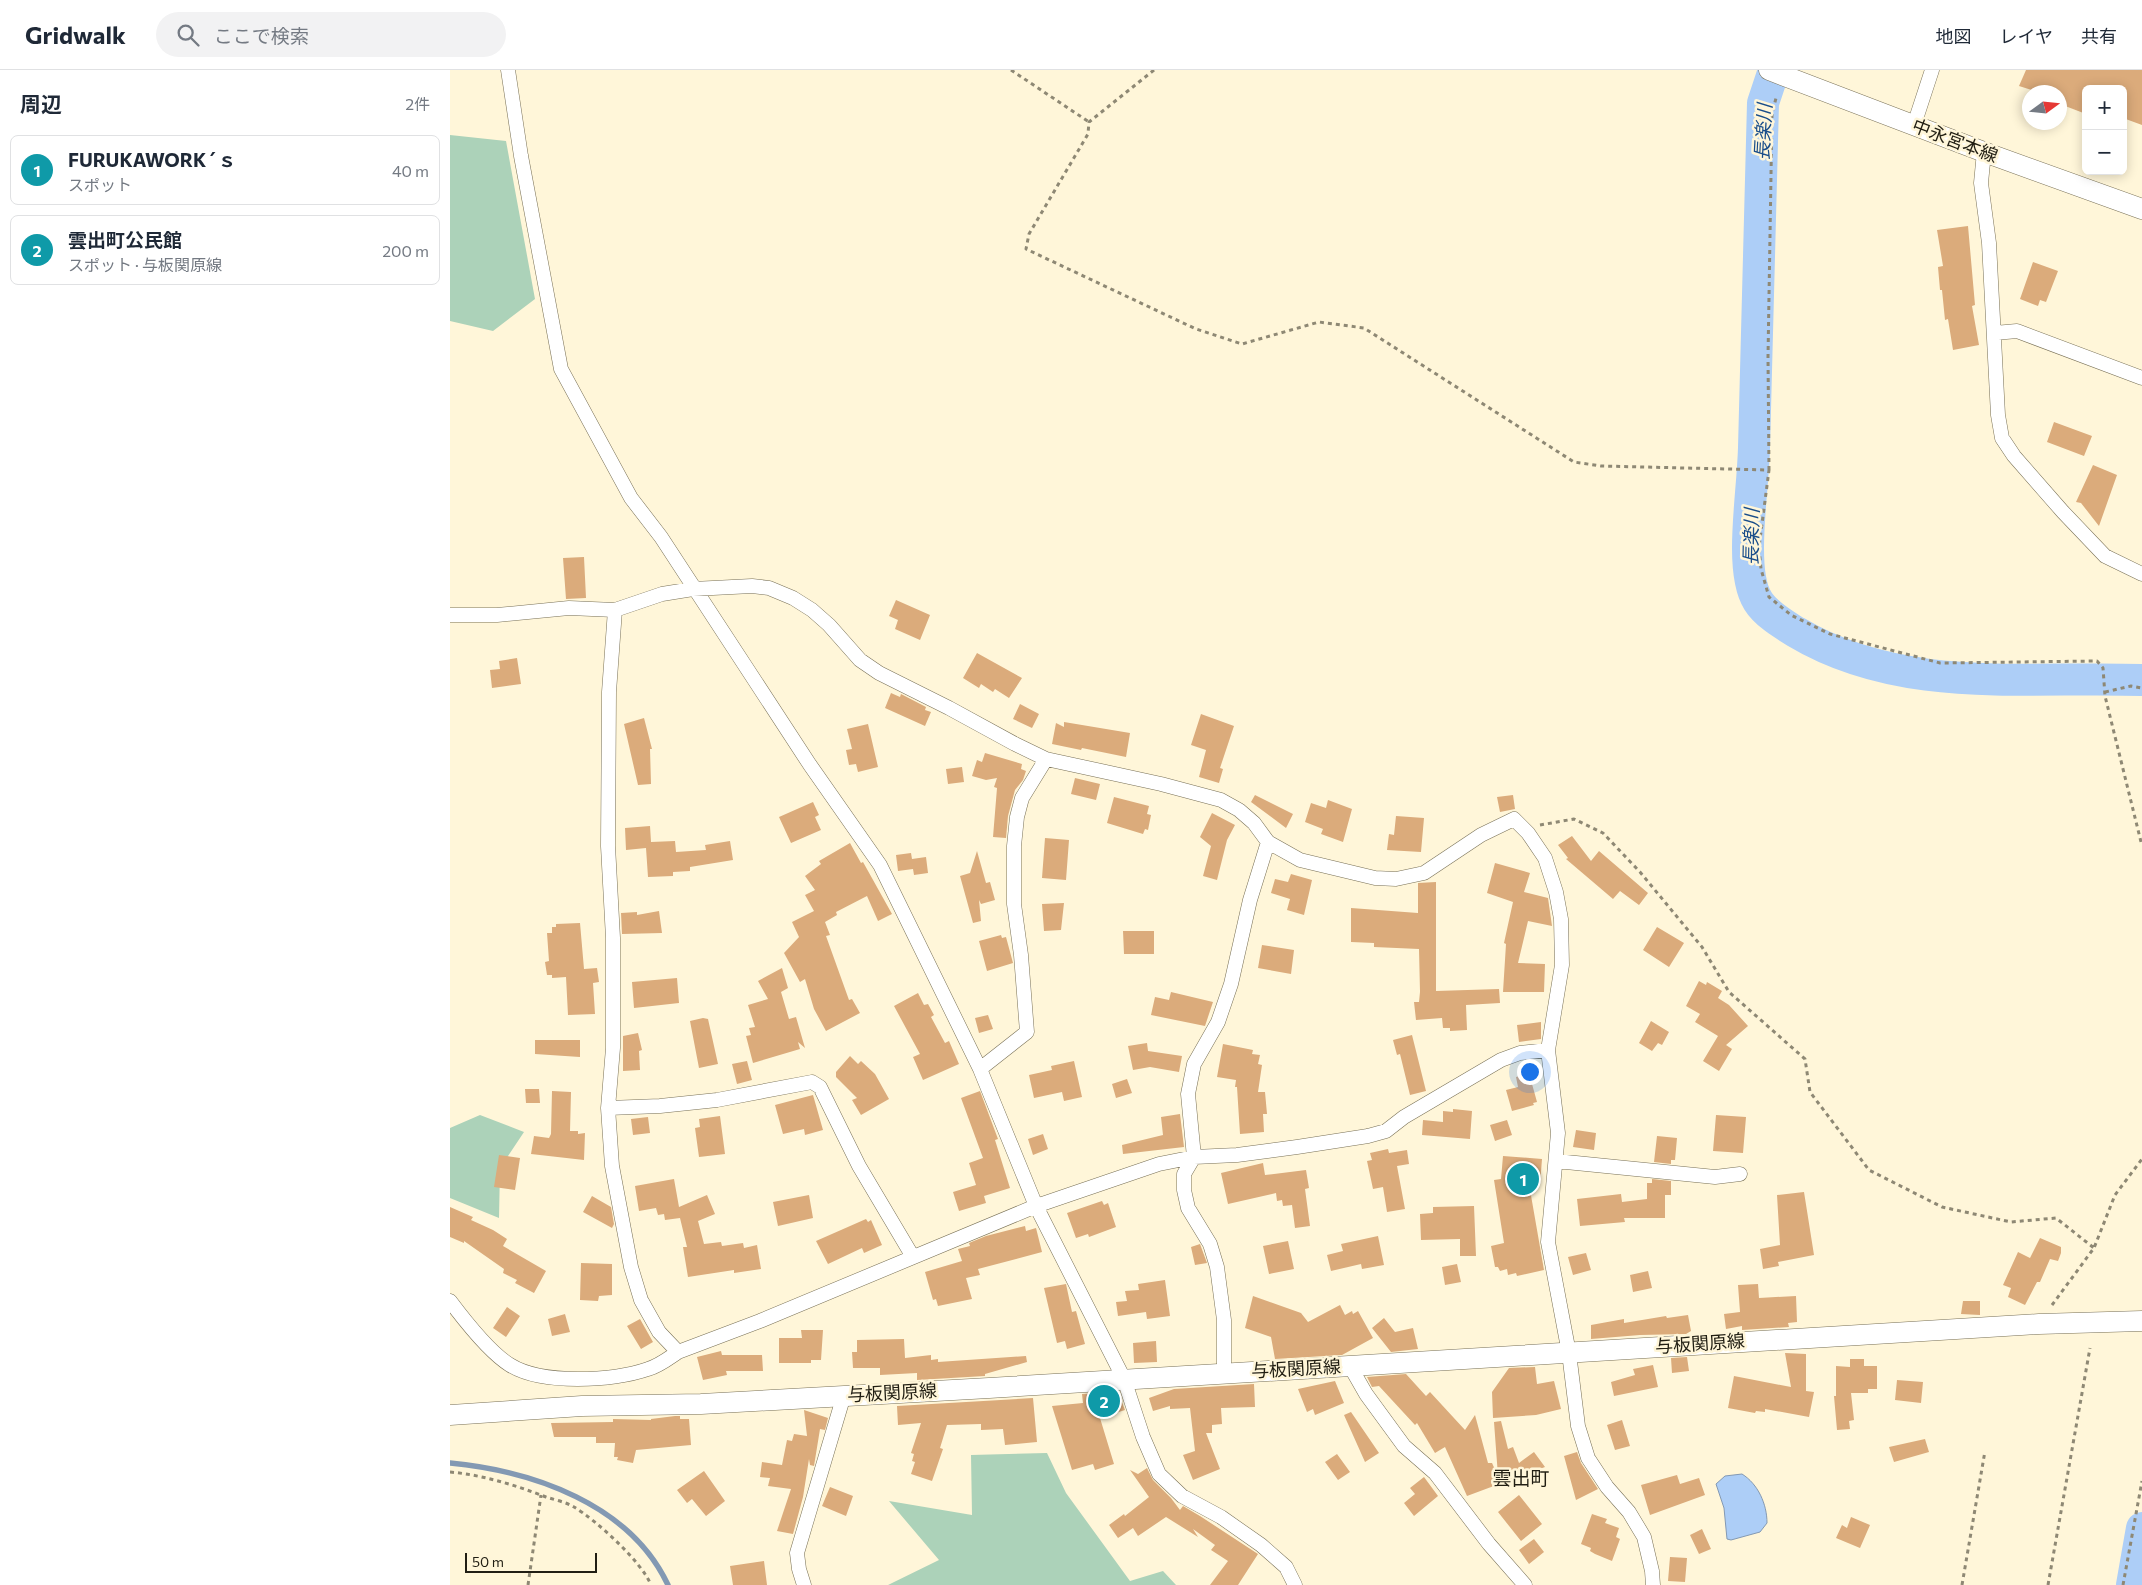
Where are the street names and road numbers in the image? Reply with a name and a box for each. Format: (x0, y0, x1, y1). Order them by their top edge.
street label: 中永宮本線 (1909, 114, 2001, 166)
street label: 与板関原線 (1654, 1329, 1746, 1357)
street label: 与板関原線 (1250, 1355, 1341, 1381)
street label: 与板関原線 (846, 1379, 937, 1405)

